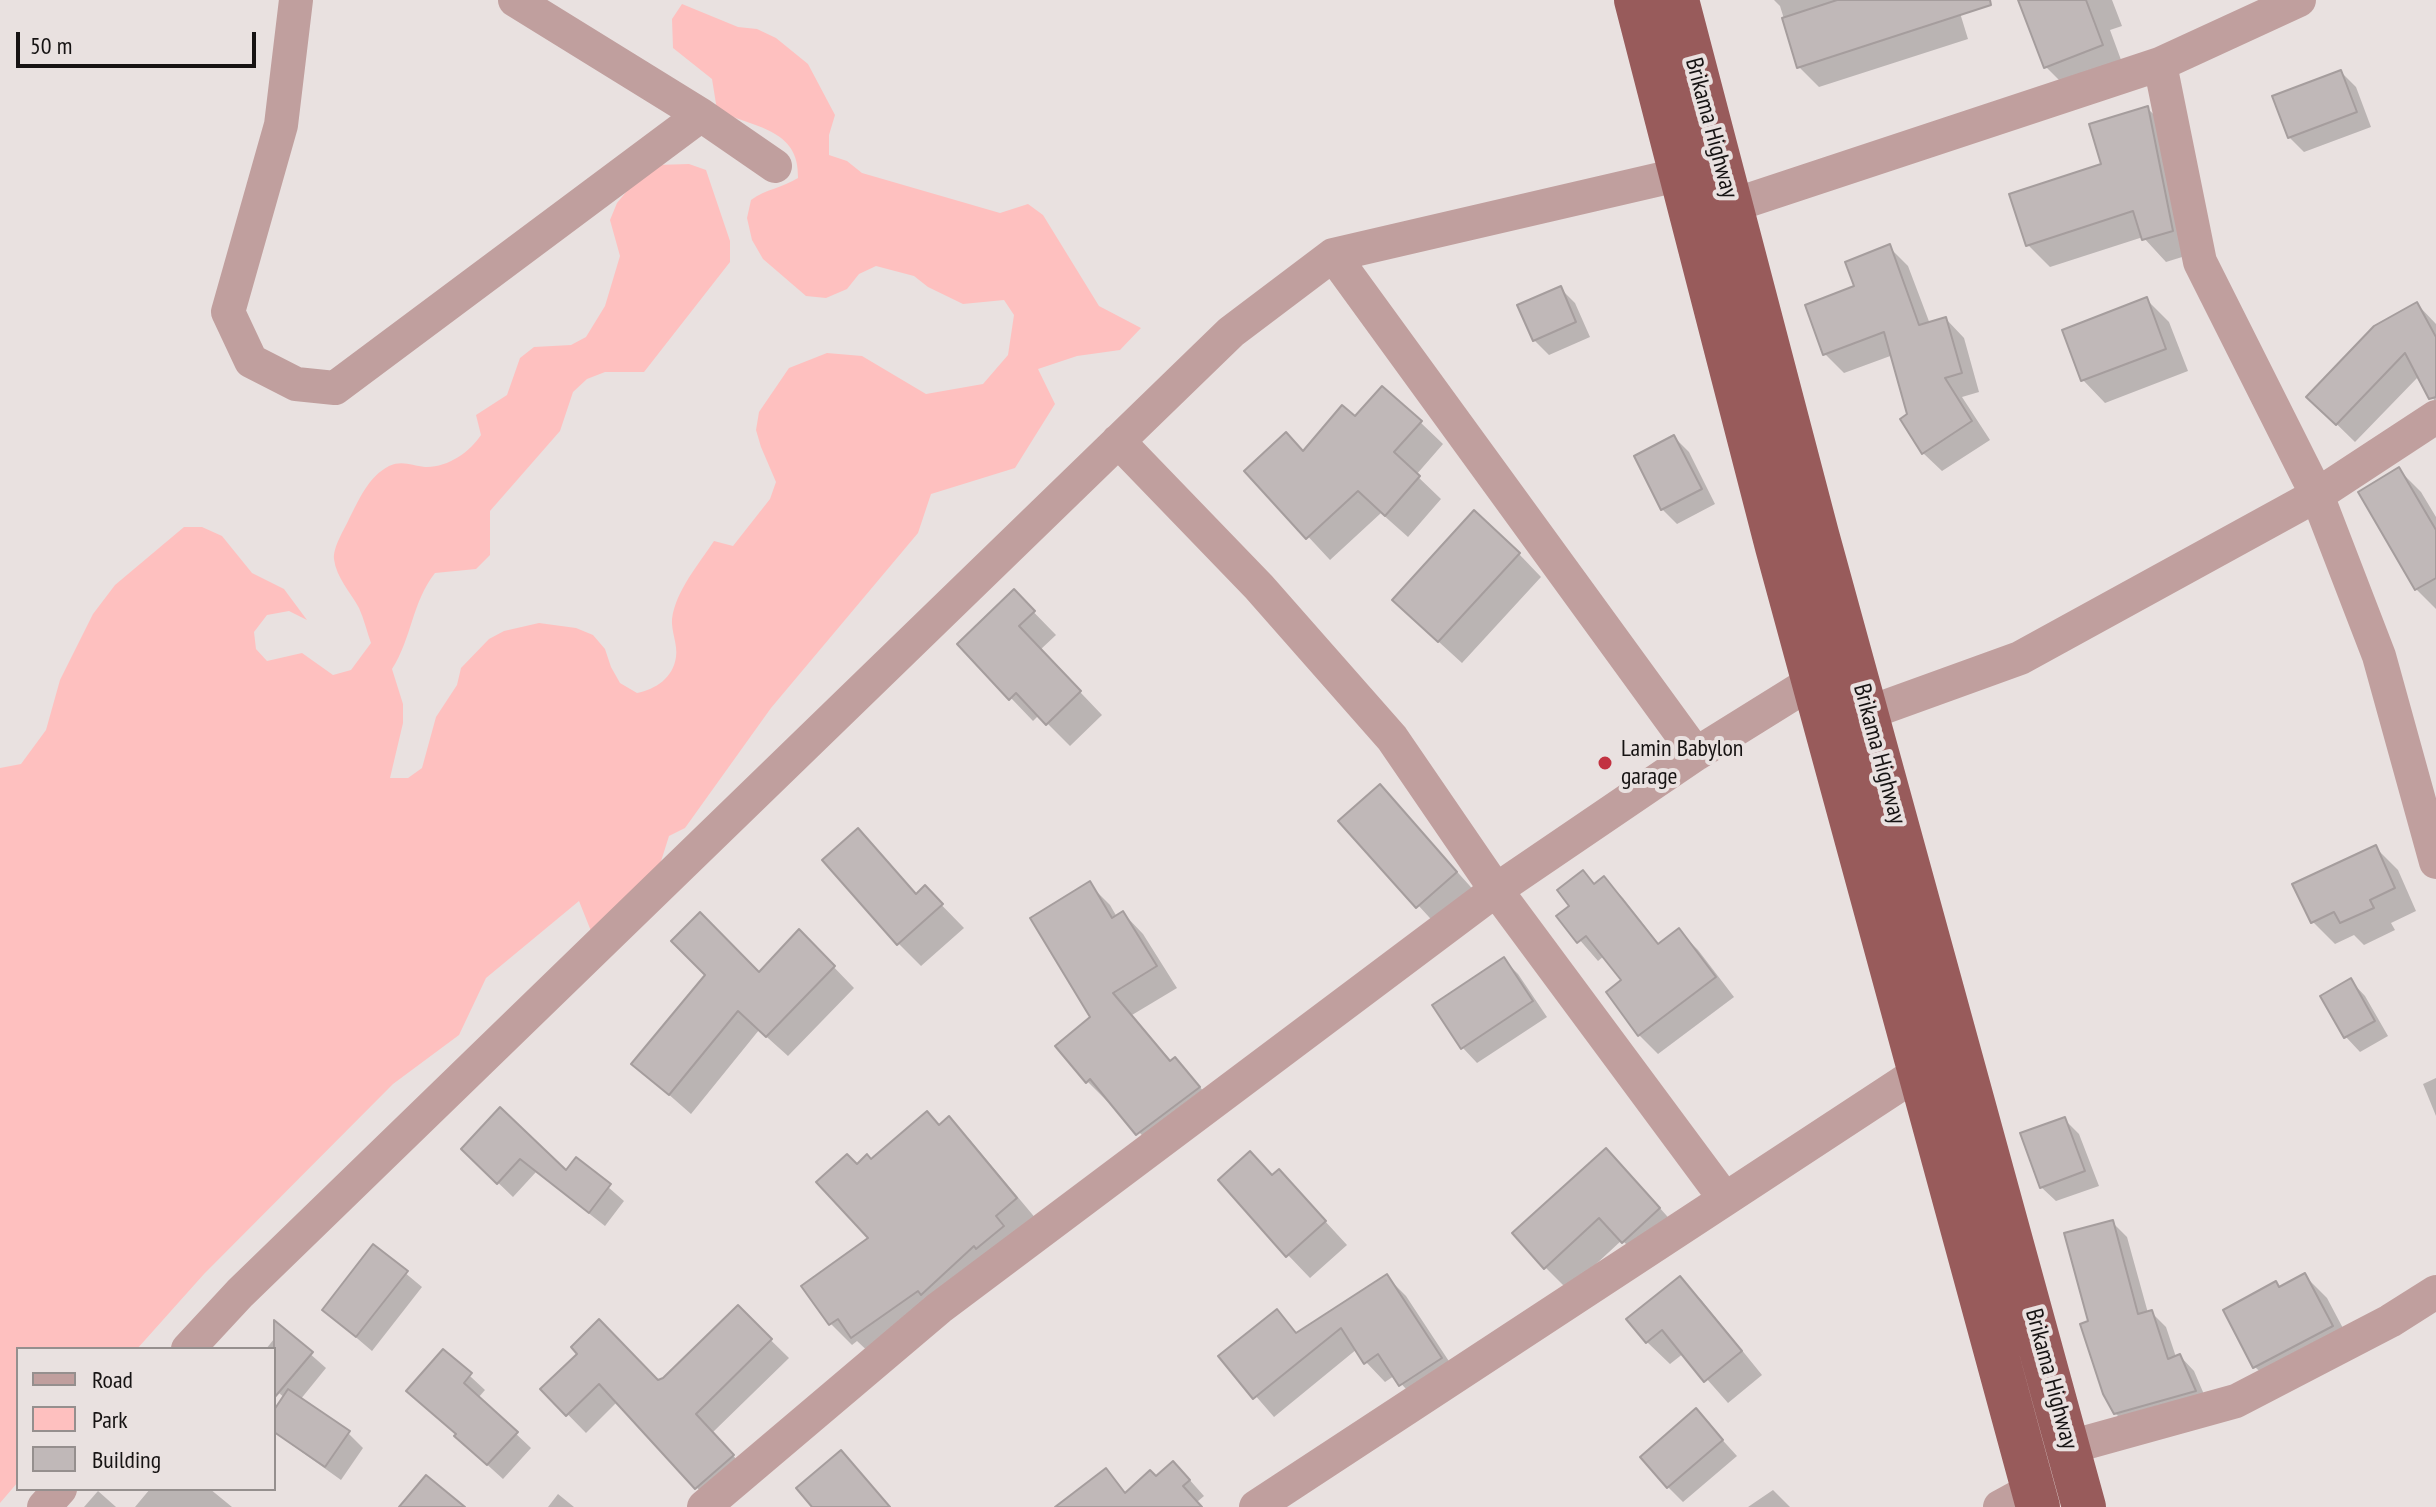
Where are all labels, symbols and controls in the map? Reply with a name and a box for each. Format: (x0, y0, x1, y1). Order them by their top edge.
scale bar (20, 16, 260, 66)
text: 50 m (30, 30, 72, 61)
street label: Brikama Highway (1678, 55, 1744, 201)
street label: Brikama Highway (1846, 681, 1912, 827)
place label: Lamin Babylon garage (1621, 735, 1743, 791)
marker: Lamin Babylon garage (1596, 754, 1614, 772)
street label: Brikama Highway (2018, 1306, 2084, 1452)
legend (16, 1347, 276, 1491)
text: Road (92, 1364, 133, 1395)
text: Park (92, 1404, 128, 1435)
text: Building (92, 1444, 161, 1475)

